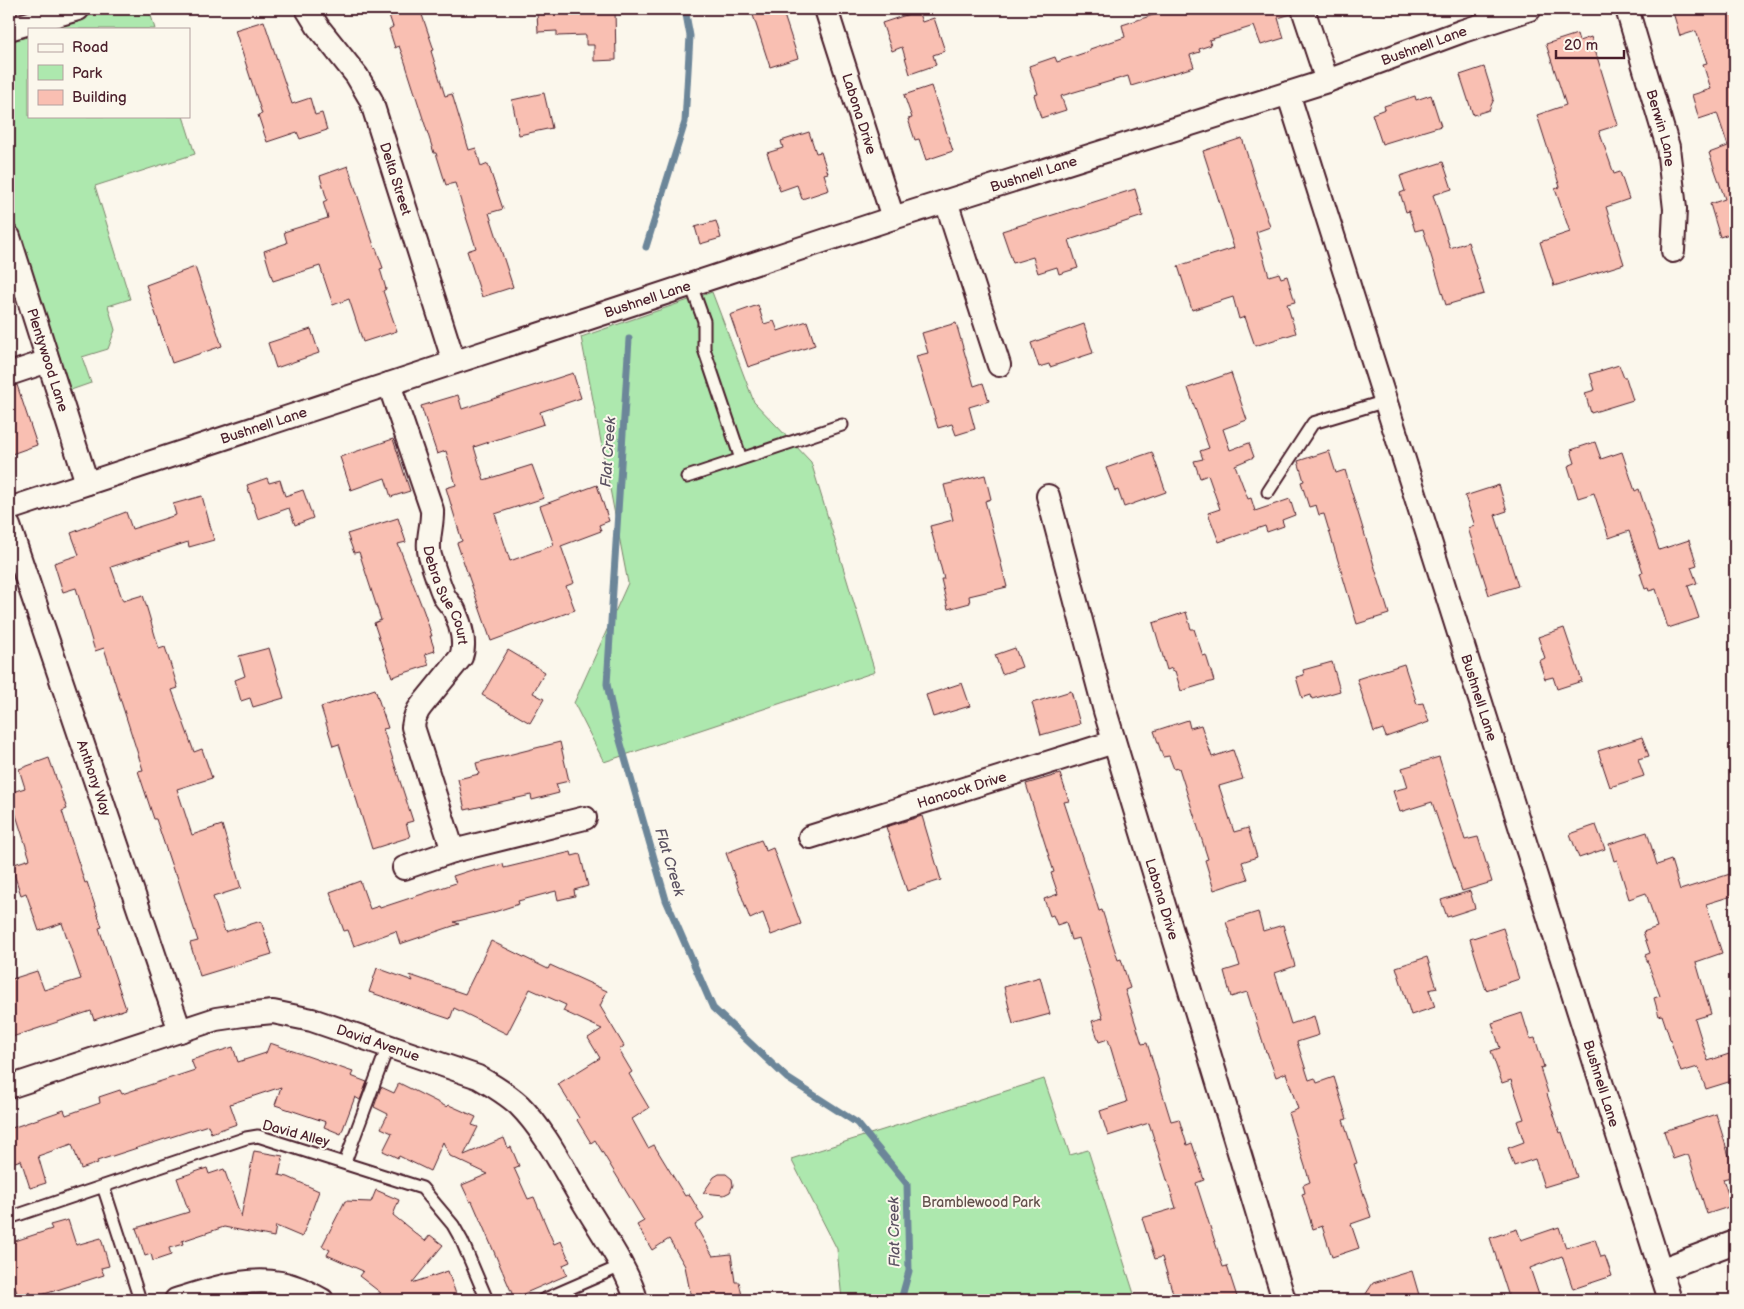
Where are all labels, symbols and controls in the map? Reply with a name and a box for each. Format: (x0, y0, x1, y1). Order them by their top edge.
street label: Bushnell Lane (1379, 22, 1469, 69)
legend (28, 28, 190, 118)
scale bar (1556, 28, 1624, 60)
text: 20 m (1564, 36, 1598, 55)
text: Road (72, 38, 108, 57)
text: Park (72, 64, 103, 83)
street label: Labona Drive (838, 71, 880, 156)
text: Building (72, 88, 127, 107)
street label: Berwin Lane (1642, 88, 1678, 167)
street label: Delta Street (376, 140, 415, 218)
street label: Bushnell Lane (988, 152, 1079, 196)
street label: Bushnell Lane (602, 277, 693, 322)
street label: Plentywood Lane (23, 306, 72, 414)
street label: Bushnell Lane (218, 404, 309, 448)
water label: Flat Creek (597, 416, 620, 488)
street label: Debra Sue Court (420, 545, 471, 646)
street label: Bushnell Lane (1457, 652, 1501, 743)
street label: Anthony Way (73, 738, 115, 819)
street label: Hancock Drive (915, 768, 1009, 812)
water label: Flat Creek (650, 826, 689, 899)
street label: Labona Drive (1141, 857, 1182, 942)
street label: David Avenue (334, 1021, 422, 1065)
street label: Bushnell Lane (1579, 1038, 1623, 1129)
street label: David Alley (260, 1116, 332, 1151)
park label: Bramblewood Park (922, 1194, 1040, 1211)
water label: Flat Creek (884, 1196, 905, 1267)

